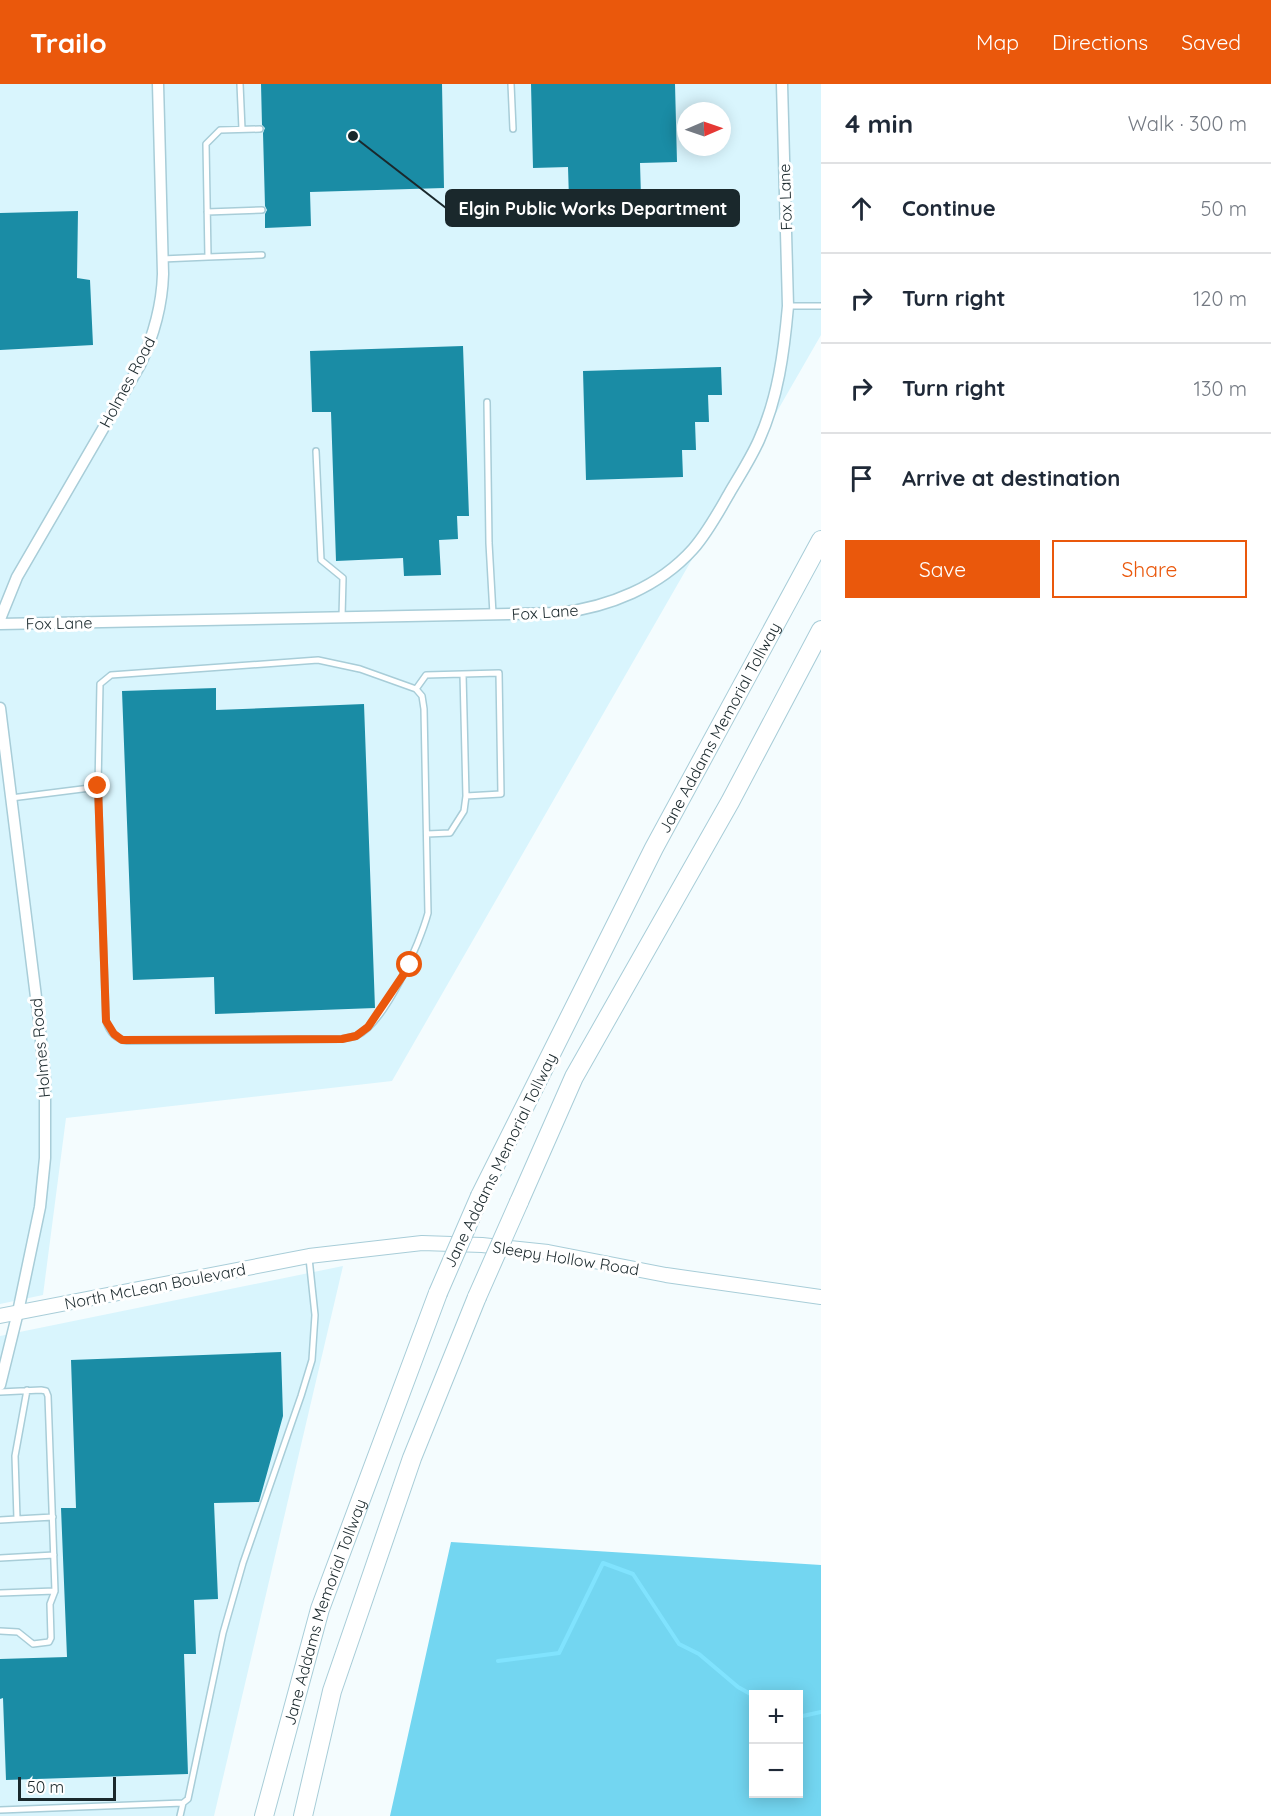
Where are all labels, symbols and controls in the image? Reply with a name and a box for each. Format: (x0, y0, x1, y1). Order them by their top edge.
text: Trailo (30, 25, 107, 60)
text: Map (976, 29, 1019, 55)
text: Directions (1052, 29, 1148, 55)
text: Saved (1181, 29, 1241, 55)
north arrow (677, 102, 731, 156)
text: 4 min (845, 107, 913, 140)
text: Walk · 300 m (1128, 111, 1247, 136)
street label: Fox Lane (774, 163, 796, 231)
callout: Elgin Public Works Department (446, 190, 739, 226)
icon: ahead (845, 192, 878, 225)
text: Continue (902, 194, 996, 222)
text: 50 m (1201, 196, 1247, 221)
text: Elgin Public Works Department (459, 197, 727, 220)
icon: right (845, 282, 878, 315)
text: Turn right (902, 284, 1006, 312)
text: 120 m (1193, 286, 1247, 311)
street label: Holmes Road (95, 333, 159, 431)
icon: right (845, 372, 878, 405)
text: Turn right (902, 374, 1006, 402)
text: 130 m (1194, 376, 1247, 401)
icon: arrive (845, 462, 878, 495)
text: Arrive at destination (902, 464, 1120, 492)
button: Save (845, 540, 1040, 598)
button: Share (1052, 540, 1247, 598)
street label: Fox Lane (511, 600, 579, 624)
street label: Fox Lane (25, 612, 93, 634)
street label: Jane Addams Memorial Tollway (654, 619, 785, 837)
route end (84, 772, 110, 798)
route start (396, 951, 422, 977)
street label: Holmes Road (26, 997, 54, 1099)
street label: Jane Addams Memorial Tollway (439, 1049, 561, 1271)
street label: Sleepy Hollow Road (491, 1237, 641, 1279)
street label: North McLean Boulevard (63, 1259, 247, 1313)
street label: Jane Addams Memorial Tollway (279, 1496, 370, 1727)
map controls (749, 1690, 803, 1798)
button: + (749, 1690, 803, 1744)
button: − (749, 1744, 803, 1798)
scale bar (18, 1774, 116, 1802)
text: 50 m (27, 1777, 64, 1797)

